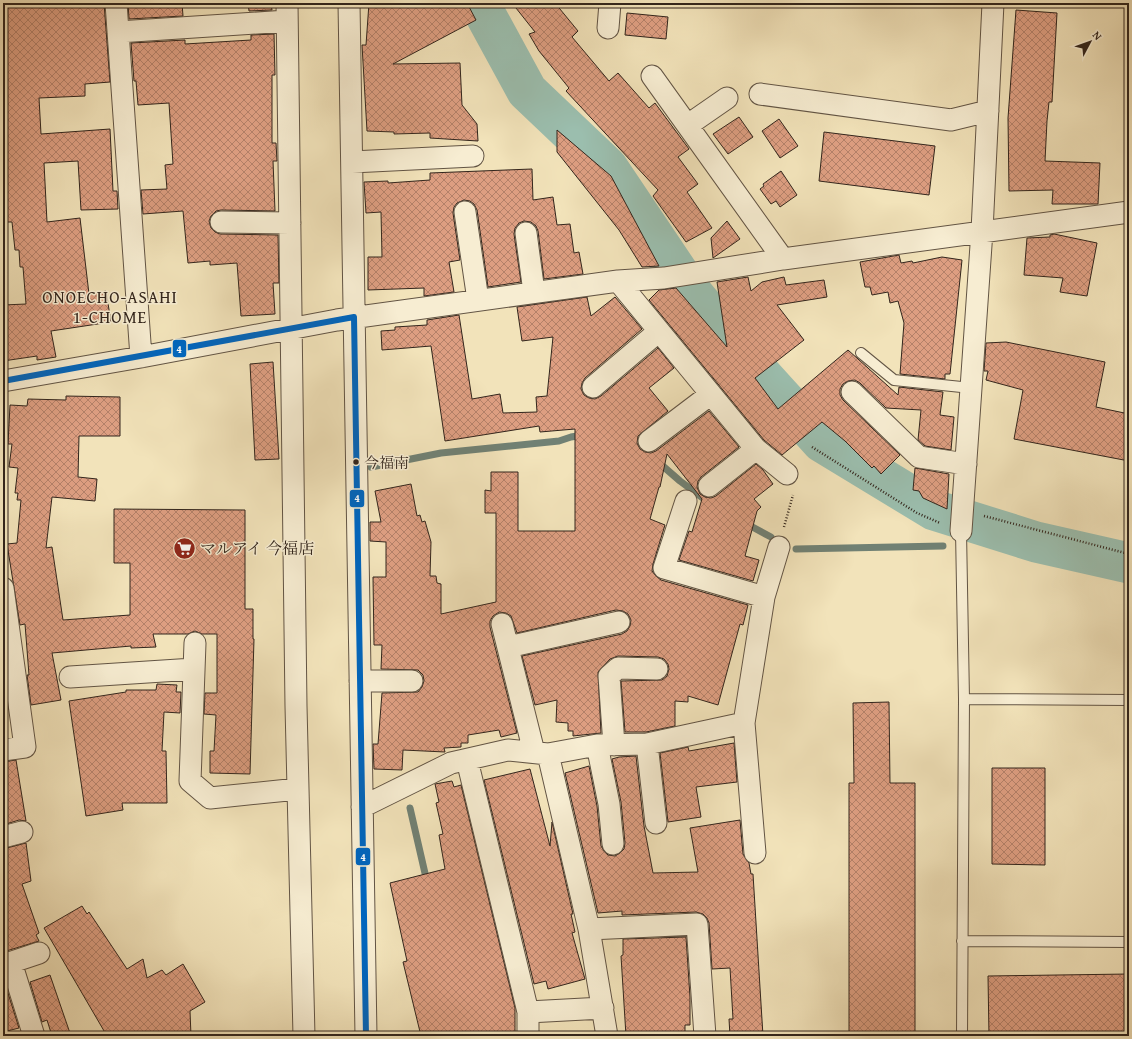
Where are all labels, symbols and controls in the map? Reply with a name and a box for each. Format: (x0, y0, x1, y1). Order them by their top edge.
north arrow (1070, 22, 1110, 62)
text: N (1089, 27, 1106, 44)
district label: ONOECHO-ASAHI 1-CHOME (42, 284, 178, 329)
line badge: 4 (172, 339, 187, 358)
text: 4 (176, 341, 182, 357)
place label: 今福南 (364, 452, 409, 473)
marker: 今福南 (351, 457, 361, 467)
line badge: 4 (349, 489, 365, 508)
text: 4 (354, 490, 360, 506)
supermarket icon: マルアイ 今福店 (172, 535, 198, 561)
place label: マルアイ 今福店 (200, 536, 314, 560)
line badge: 4 (355, 847, 371, 866)
text: 4 (360, 849, 366, 865)

